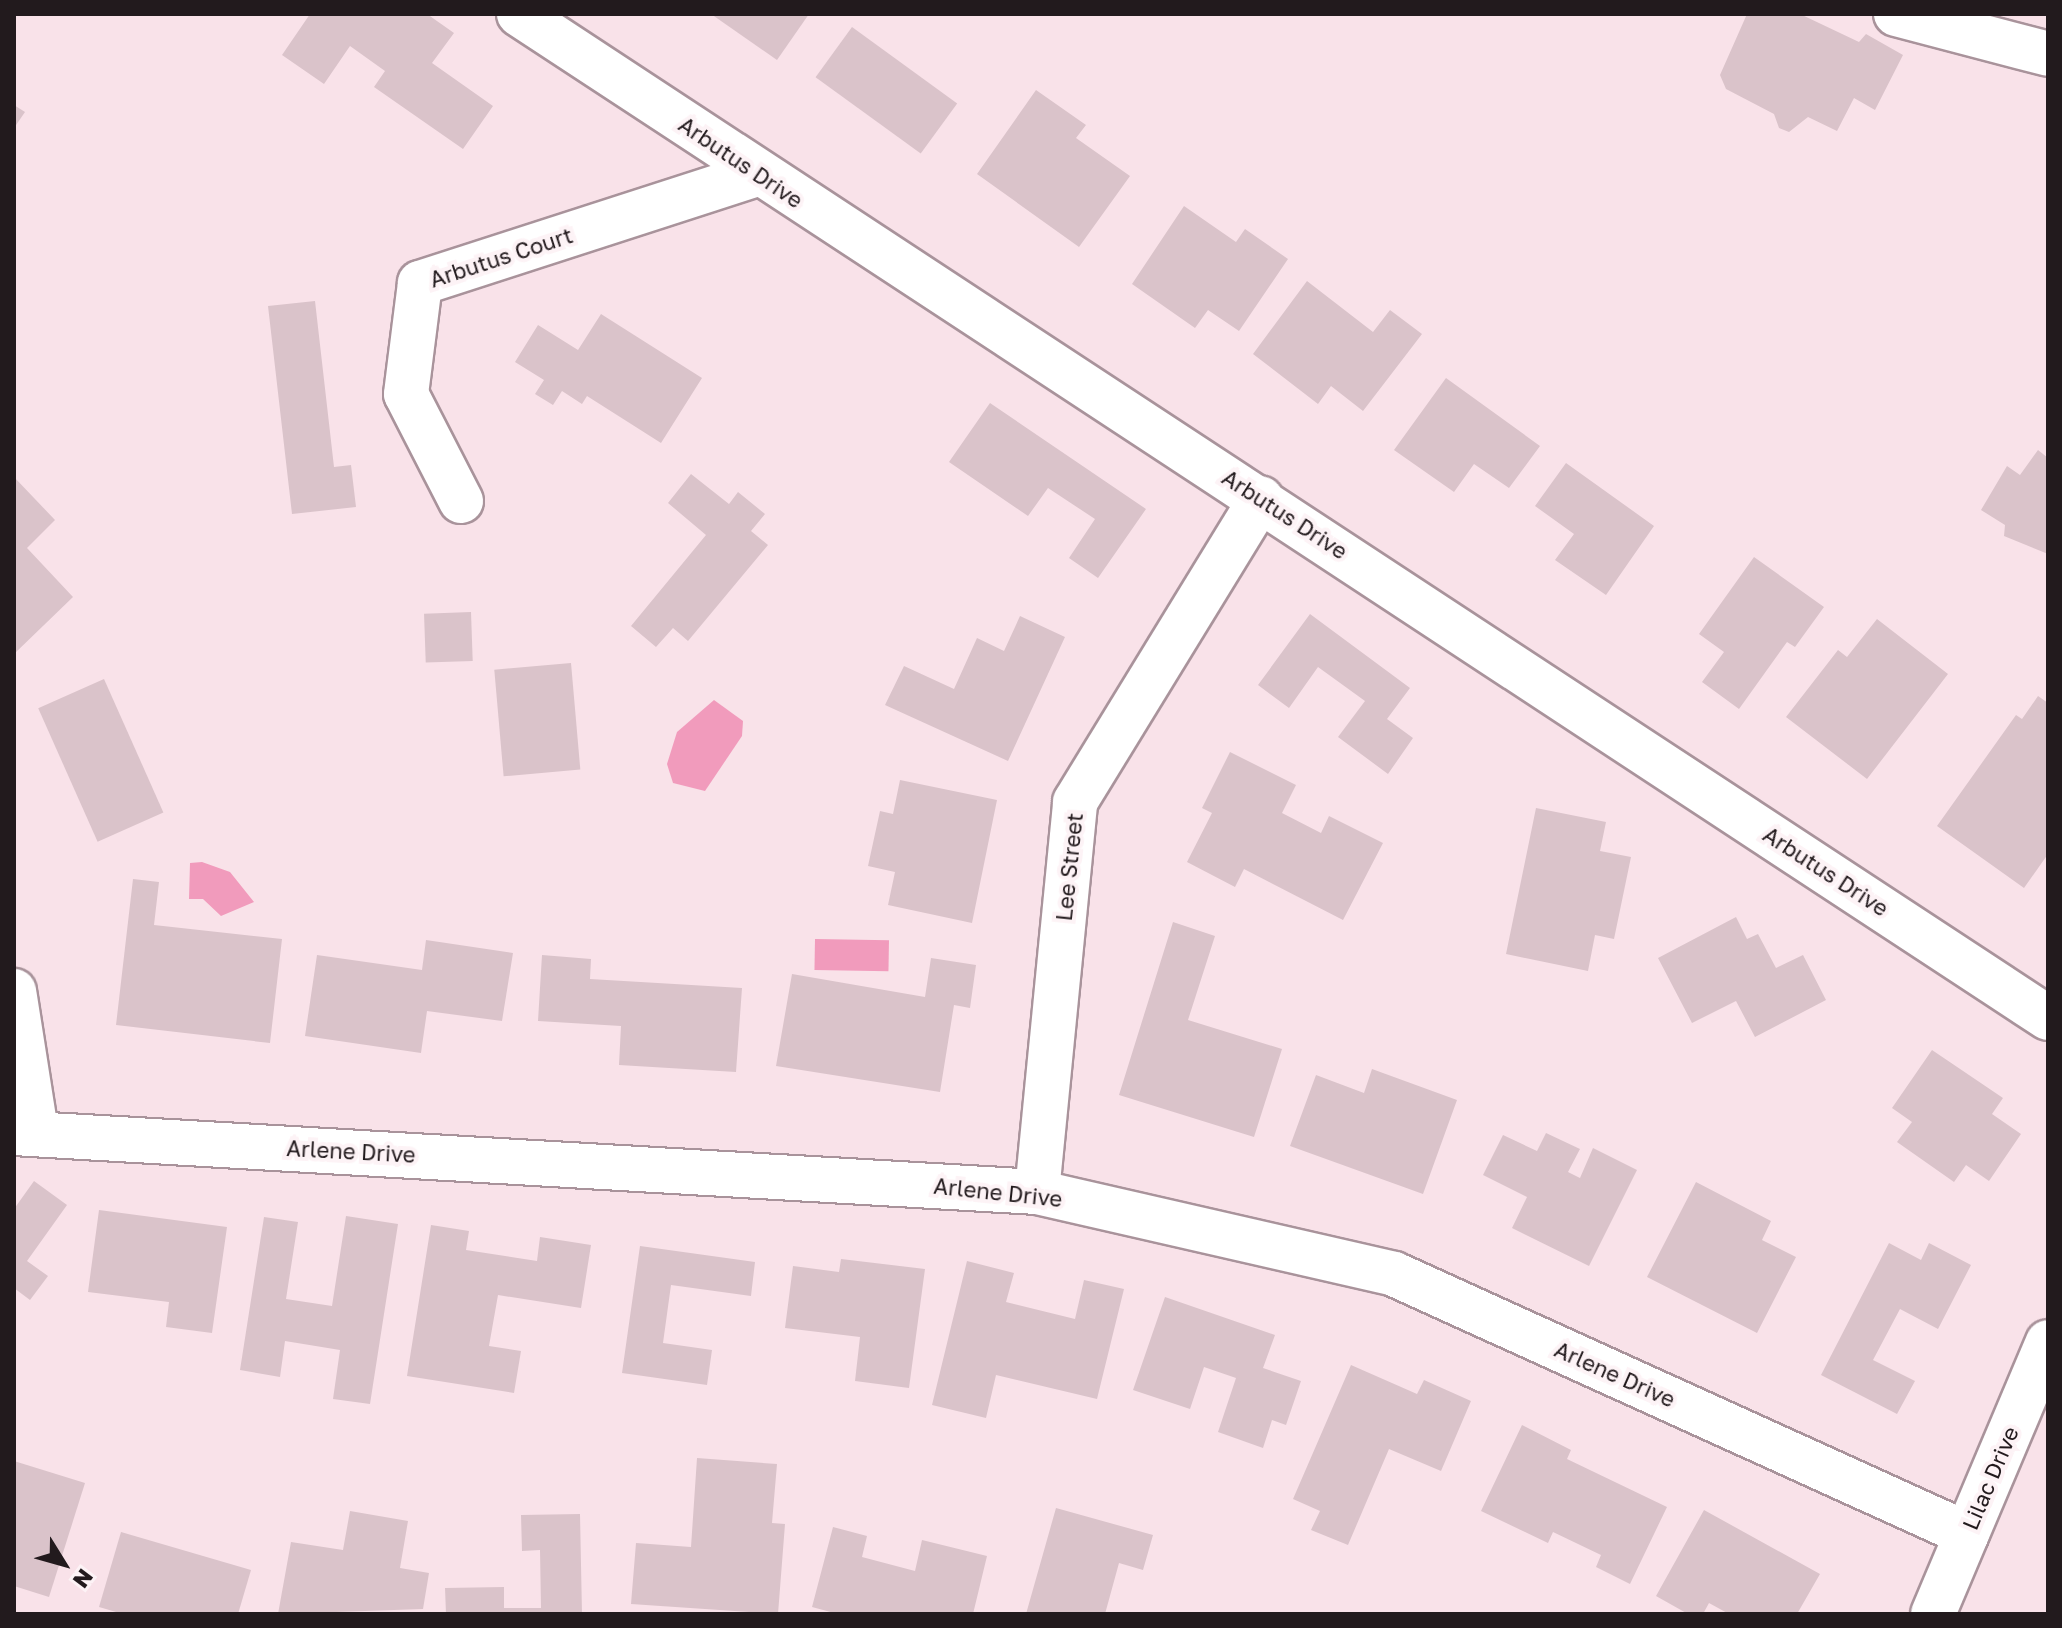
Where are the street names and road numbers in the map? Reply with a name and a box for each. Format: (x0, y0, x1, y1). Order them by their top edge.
street label: Arbutus Drive (674, 111, 808, 213)
street label: Arbutus Court (426, 221, 576, 293)
street label: Arbutus Drive (1217, 464, 1353, 564)
street label: Lee Street (1050, 812, 1088, 922)
street label: Arbutus Drive (1758, 821, 1894, 921)
street label: Arlene Drive (286, 1134, 416, 1168)
street label: Arlene Drive (932, 1172, 1064, 1212)
street label: Arlene Drive (1551, 1336, 1679, 1412)
street label: Lilac Drive (1956, 1422, 2024, 1534)

